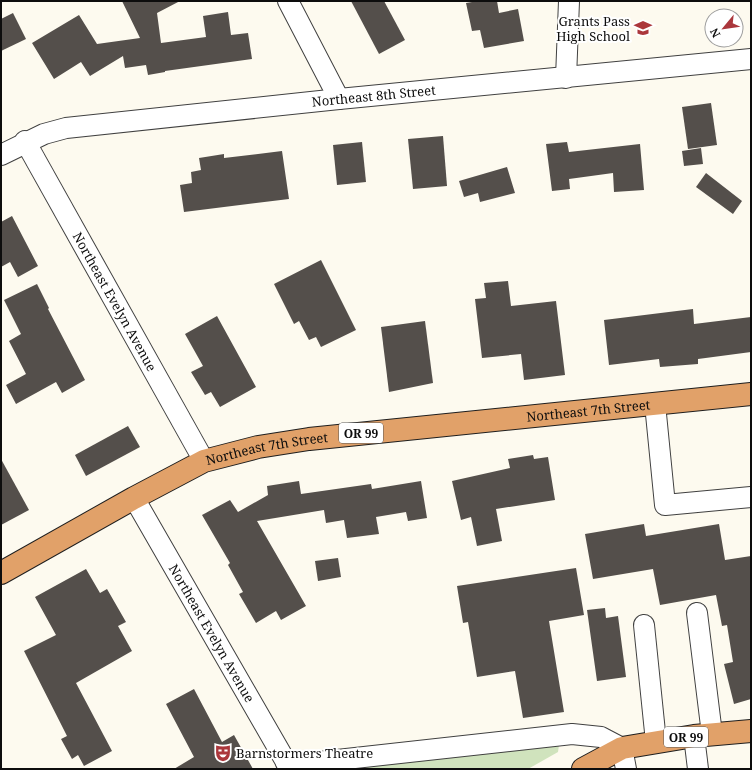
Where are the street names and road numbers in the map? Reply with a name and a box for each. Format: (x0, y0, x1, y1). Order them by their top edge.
street label: Northeast 8th Street (311, 81, 437, 111)
street label: Northeast Evelyn Avenue (69, 229, 161, 374)
street label: Northeast 7th Street (526, 395, 651, 426)
road number: OR 99 (339, 423, 383, 443)
street label: Northeast 7th Street (204, 428, 329, 469)
street label: Northeast Evelyn Avenue (165, 561, 259, 706)
road number: OR 99 (664, 727, 708, 747)

